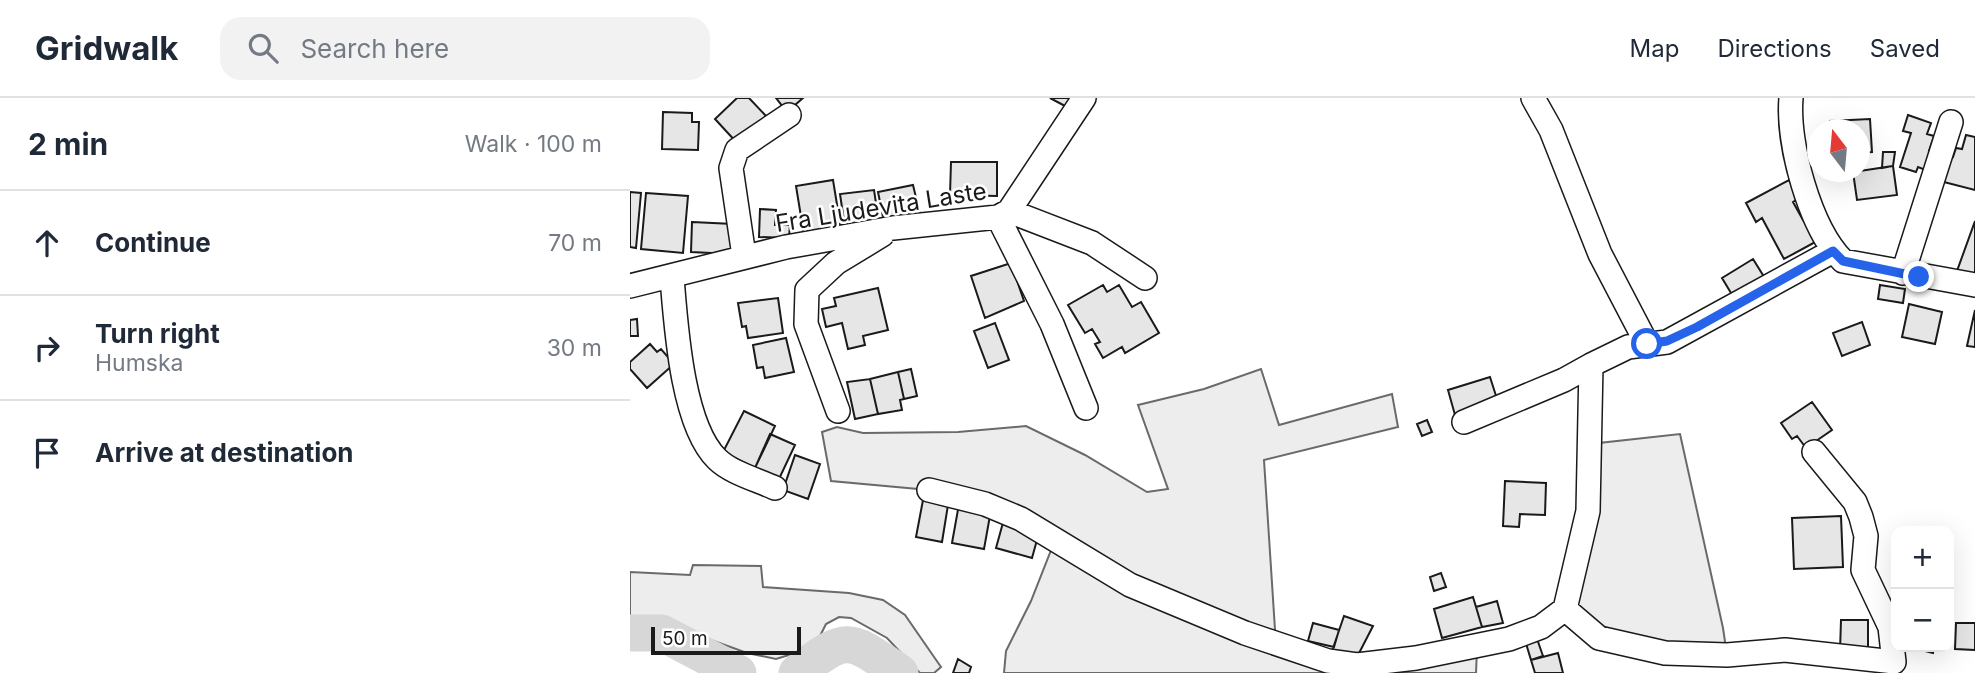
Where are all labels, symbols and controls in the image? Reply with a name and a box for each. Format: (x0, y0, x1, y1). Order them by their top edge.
search box (220, 17, 710, 80)
text: Gridwalk (35, 28, 178, 68)
icon: search (244, 29, 282, 67)
text: Search here (300, 33, 449, 64)
text: Map (1630, 34, 1679, 63)
text: Directions (1717, 34, 1832, 63)
text: Saved (1870, 34, 1940, 63)
north arrow (1807, 119, 1870, 182)
text: 2 min (28, 126, 108, 162)
text: Walk · 100 m (465, 130, 602, 158)
street label: Fra Ljudevita Laste (773, 176, 989, 238)
icon: ahead (28, 224, 66, 262)
text: Continue (95, 227, 211, 258)
text: 70 m (548, 229, 602, 257)
route end (1903, 261, 1934, 292)
text: Turn right (95, 318, 220, 349)
route start (1631, 328, 1662, 359)
icon: right (28, 329, 66, 367)
text: 30 m (547, 334, 602, 362)
text: Humska (95, 349, 184, 377)
icon: arrive (28, 434, 66, 472)
text: Arrive at destination (95, 437, 354, 468)
map controls (1891, 526, 1954, 652)
button: + (1891, 526, 1954, 589)
button: − (1891, 589, 1954, 652)
scale bar (651, 624, 802, 656)
text: 50 m (662, 627, 708, 650)

